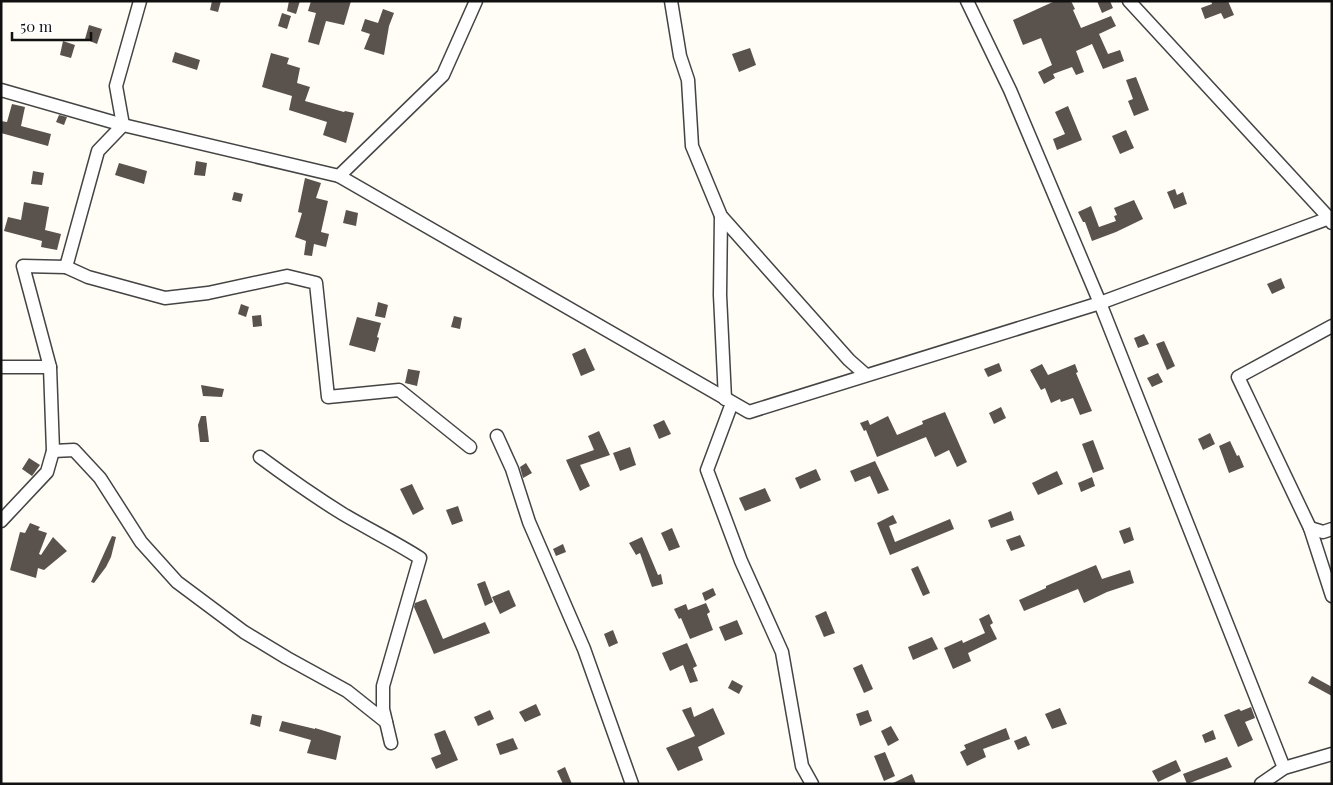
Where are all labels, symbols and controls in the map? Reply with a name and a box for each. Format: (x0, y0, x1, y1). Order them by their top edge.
scale bar (12, 10, 91, 42)
text: 50 m (20, 16, 53, 36)

